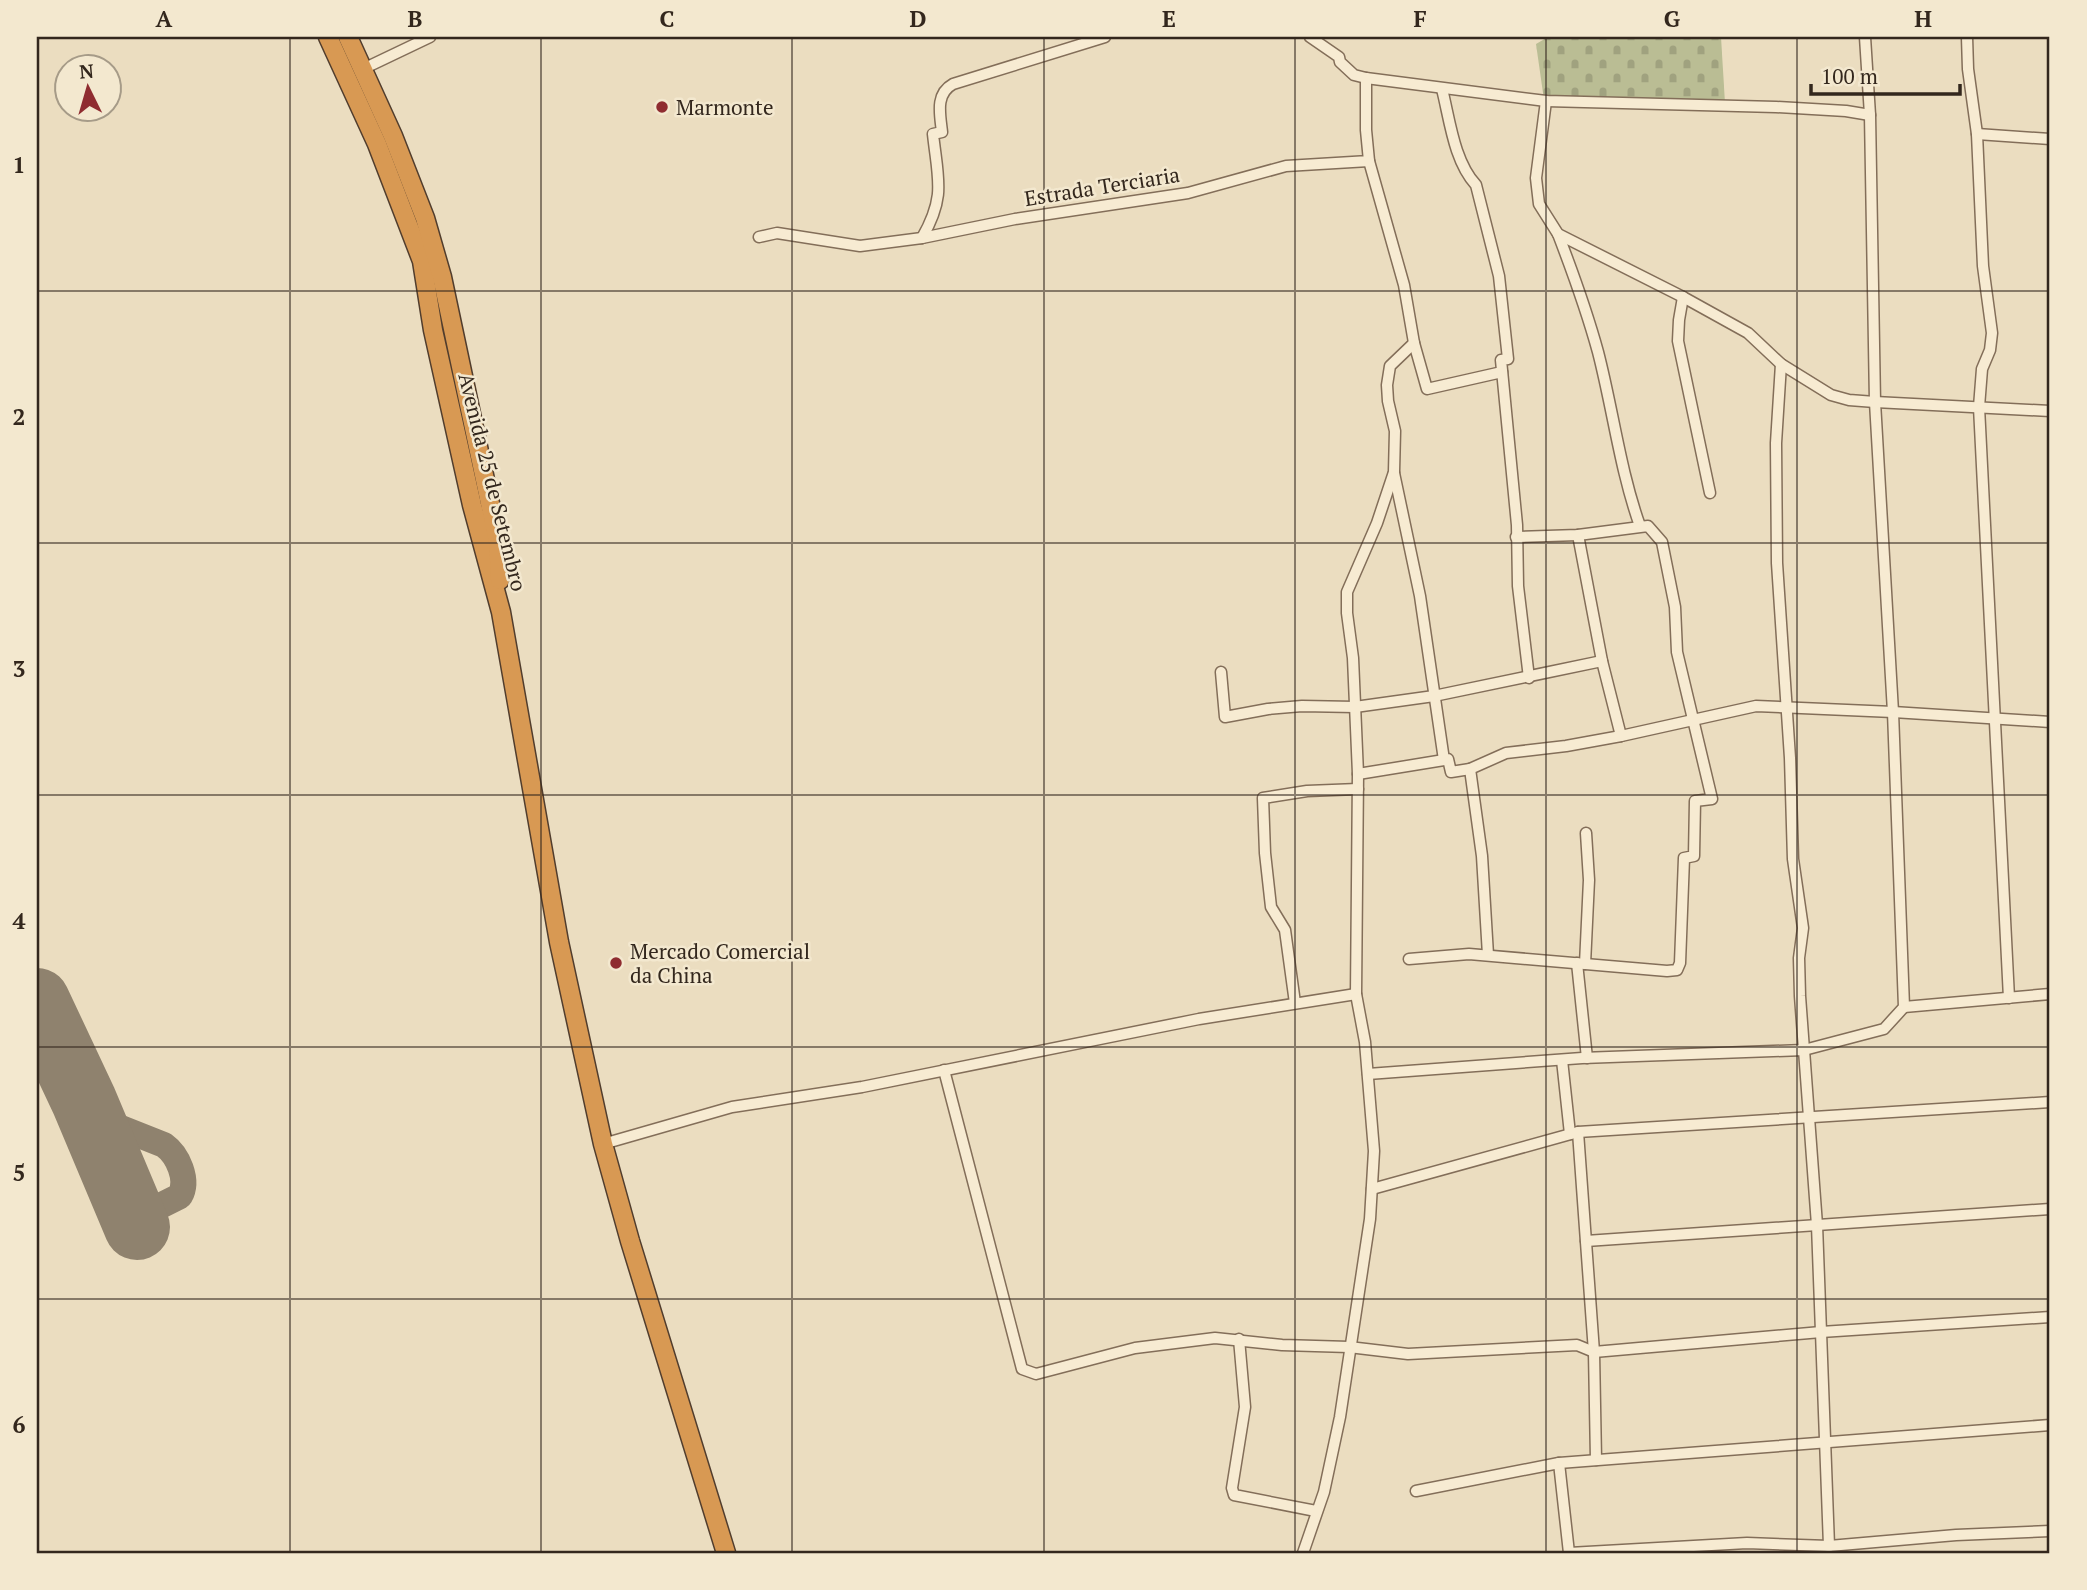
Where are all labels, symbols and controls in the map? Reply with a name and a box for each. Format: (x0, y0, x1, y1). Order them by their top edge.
text: A (156, 3, 173, 34)
text: B (408, 3, 423, 34)
text: C (660, 3, 675, 34)
text: D (910, 3, 927, 34)
text: E (1162, 3, 1176, 34)
text: F (1413, 3, 1427, 34)
text: G (1664, 3, 1681, 34)
text: H (1914, 3, 1932, 34)
north arrow (52, 52, 122, 122)
scale bar (1811, 52, 1959, 96)
text: N (78, 57, 95, 84)
text: 100 m (1821, 62, 1878, 90)
place label: Marmonte (676, 93, 773, 121)
marker: Marmonte (654, 99, 670, 115)
text: 1 (13, 149, 26, 180)
street label: Estrada Terciaria (1022, 160, 1182, 212)
street label: Avenida 25 de Setembro (452, 370, 534, 594)
text: 2 (13, 401, 26, 432)
text: 3 (13, 653, 26, 684)
text: 4 (13, 905, 26, 936)
place label: Mercado Comercial da China (630, 937, 810, 989)
marker: Mercado Comercial da China (608, 955, 624, 971)
text: 5 (13, 1157, 26, 1188)
text: 6 (13, 1409, 26, 1440)

